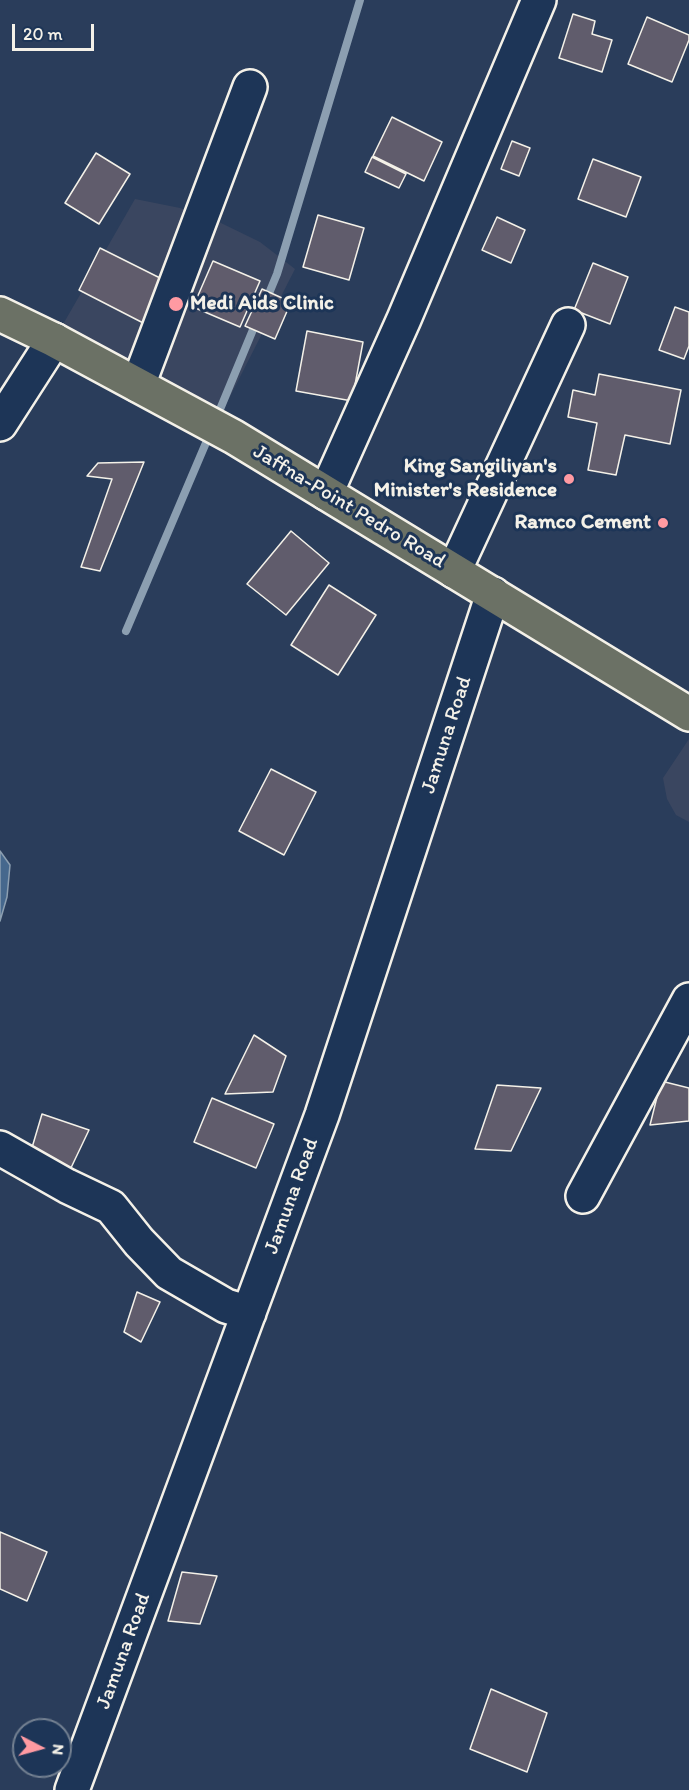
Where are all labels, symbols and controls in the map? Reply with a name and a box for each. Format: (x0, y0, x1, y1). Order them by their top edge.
scale bar (15, 12, 98, 50)
text: 20 m (23, 23, 63, 45)
place label: Medi Aids Clinic (190, 291, 334, 317)
marker: Medi Aids Clinic (167, 295, 185, 313)
street label: Jaffna-Point Pedro Road (248, 440, 450, 574)
place label: King Sangiliyan's Minister's Residence (374, 454, 557, 504)
marker: King Sangiliyan's Minister's Residence (562, 472, 576, 486)
place label: Ramco Cement (515, 510, 651, 536)
marker: Ramco Cement (656, 516, 670, 530)
street label: Jamuna Road (416, 673, 478, 797)
street label: Jamuna Road (259, 1134, 325, 1258)
street label: Jamuna Road (91, 1589, 157, 1713)
north arrow (12, 1718, 72, 1778)
text: N (48, 1743, 68, 1756)

